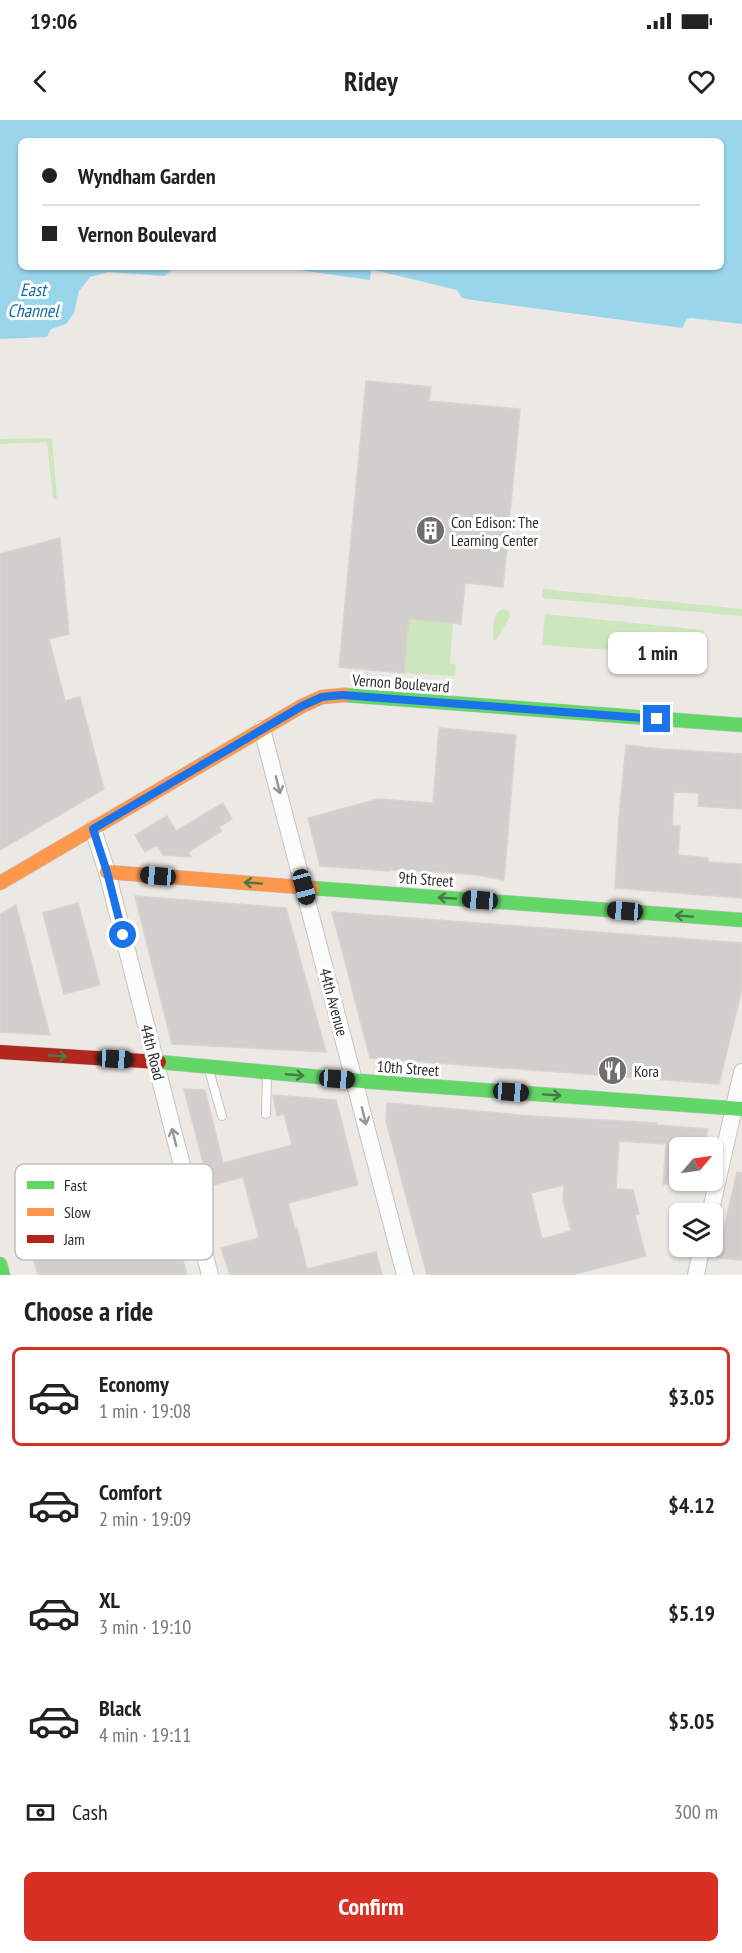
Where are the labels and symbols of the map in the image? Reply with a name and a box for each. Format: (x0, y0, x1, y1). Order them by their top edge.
water label: East Channel (8, 278, 60, 322)
place label: Con Edison: The Learning Center (451, 512, 539, 550)
building icon: Con Edison: The Learning Center (414, 515, 446, 547)
callout: 1 min (608, 632, 706, 674)
street label: Vernon Boulevard (351, 670, 450, 696)
route end (643, 705, 670, 732)
one-way arrow (272, 775, 284, 794)
car (139, 865, 177, 887)
car (291, 867, 317, 907)
street label: 9th Street (398, 867, 455, 891)
one-way arrow (243, 877, 263, 888)
car (461, 890, 499, 910)
one-way arrow (438, 892, 458, 903)
car (606, 901, 644, 921)
one-way arrow (674, 910, 694, 921)
route start (109, 921, 136, 948)
street label: 44th Avenue (315, 966, 353, 1038)
street label: 44th Road (136, 1022, 170, 1082)
car (97, 1049, 133, 1069)
one-way arrow (48, 1050, 68, 1061)
restaurant icon: Kora (597, 1055, 629, 1087)
street label: 10th Street (376, 1056, 440, 1080)
place label: Kora (634, 1061, 659, 1081)
car (318, 1069, 356, 1089)
one-way arrow (284, 1070, 304, 1081)
car (492, 1082, 530, 1102)
one-way arrow (541, 1089, 561, 1100)
one-way arrow (359, 1106, 371, 1125)
one-way arrow (168, 1128, 180, 1147)
north arrow (669, 1137, 723, 1191)
legend (15, 1164, 213, 1260)
text: Fast (64, 1175, 87, 1195)
text: Slow (64, 1202, 91, 1222)
text: Jam (63, 1229, 85, 1249)

